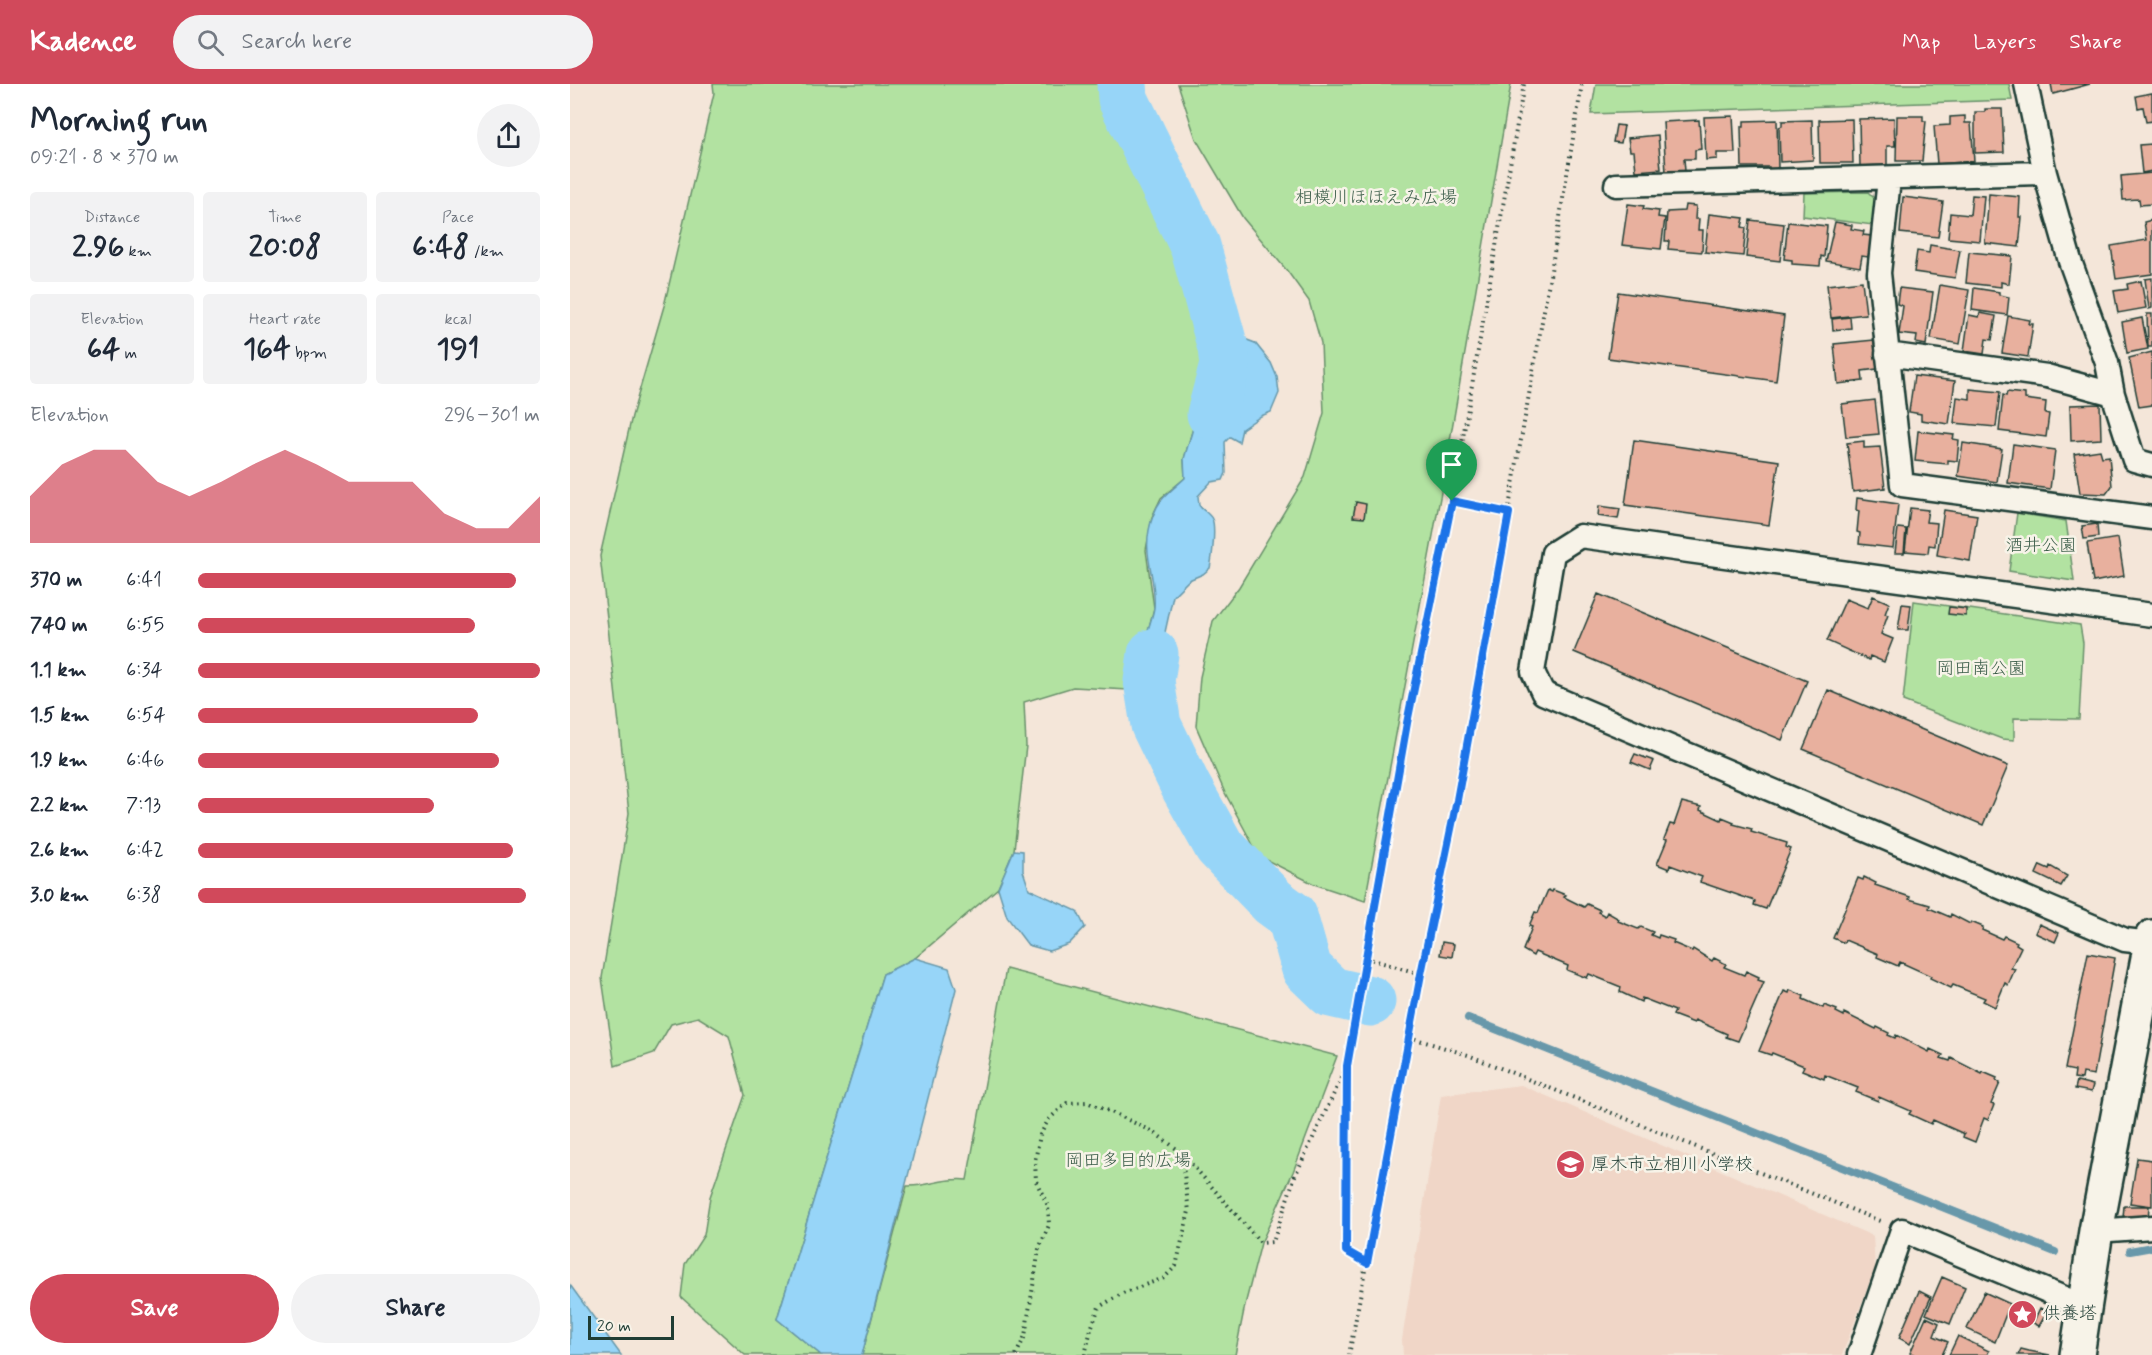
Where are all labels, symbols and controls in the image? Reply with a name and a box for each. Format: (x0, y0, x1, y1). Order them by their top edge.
search box (173, 15, 593, 69)
text: Kadence (30, 24, 137, 61)
icon: search (194, 26, 227, 59)
text: Search here (242, 28, 352, 56)
text: Map (1902, 28, 1940, 56)
text: Layers (1973, 28, 2036, 56)
text: Share (2069, 28, 2122, 56)
text: Morning run (30, 99, 208, 143)
button: share (477, 104, 540, 167)
text: 09:21 · 8 × 370 m (30, 144, 179, 171)
park label: 相模川ほほえみ広場 (1295, 186, 1457, 210)
text: Distance (84, 207, 140, 228)
text: Time (268, 207, 302, 228)
text: Pace (442, 207, 474, 228)
text: 2.96 (72, 228, 124, 267)
text: 20:08 (248, 228, 322, 267)
text: 6:48 (412, 228, 469, 267)
text: km (124, 241, 152, 262)
text: /km (469, 241, 504, 262)
text: Elevation (81, 309, 144, 330)
text: Heart rate (249, 309, 321, 330)
text: kcal (445, 309, 471, 330)
text: 64 (87, 330, 120, 369)
text: 164 (243, 330, 291, 369)
text: 191 (437, 330, 479, 369)
text: m (120, 343, 137, 364)
text: bpm (291, 343, 327, 364)
text: Elevation (30, 402, 109, 429)
text: 296–301 m (444, 402, 540, 429)
pin (1426, 439, 1477, 501)
icon: arrive (1435, 448, 1468, 481)
park label: 酒井公園 (2005, 534, 2077, 558)
text: 370 m (30, 567, 82, 594)
text: 6:41 (126, 567, 162, 594)
text: 740 m (30, 612, 88, 639)
text: 6:55 (126, 612, 164, 639)
text: 1.1 km (30, 657, 87, 684)
text: 6:34 (126, 657, 163, 684)
park label: 岡田南公園 (1936, 657, 2026, 681)
text: 1.5 km (30, 702, 90, 729)
text: 6:54 (126, 702, 166, 729)
text: 1.9 km (30, 747, 88, 774)
text: 6:46 (126, 747, 164, 774)
text: 2.2 km (30, 792, 88, 819)
text: 7:13 (126, 792, 161, 819)
text: 2.6 km (30, 837, 89, 864)
text: 6:42 (126, 837, 164, 864)
text: 3.0 km (30, 882, 89, 909)
text: 6:38 (126, 882, 162, 909)
park label: 岡田多目的広場 (1065, 1149, 1191, 1173)
school or university icon: 厚木市立相川小学校 (1554, 1149, 1586, 1181)
place label: 厚木市立相川小学校 (1591, 1153, 1753, 1177)
button: Save (30, 1274, 279, 1343)
button: Share (291, 1274, 540, 1343)
place icon: 供養塔 (2006, 1298, 2038, 1330)
place label: 供養塔 (2043, 1302, 2097, 1326)
scale bar (588, 1313, 674, 1340)
text: 20 m (597, 1316, 631, 1337)

